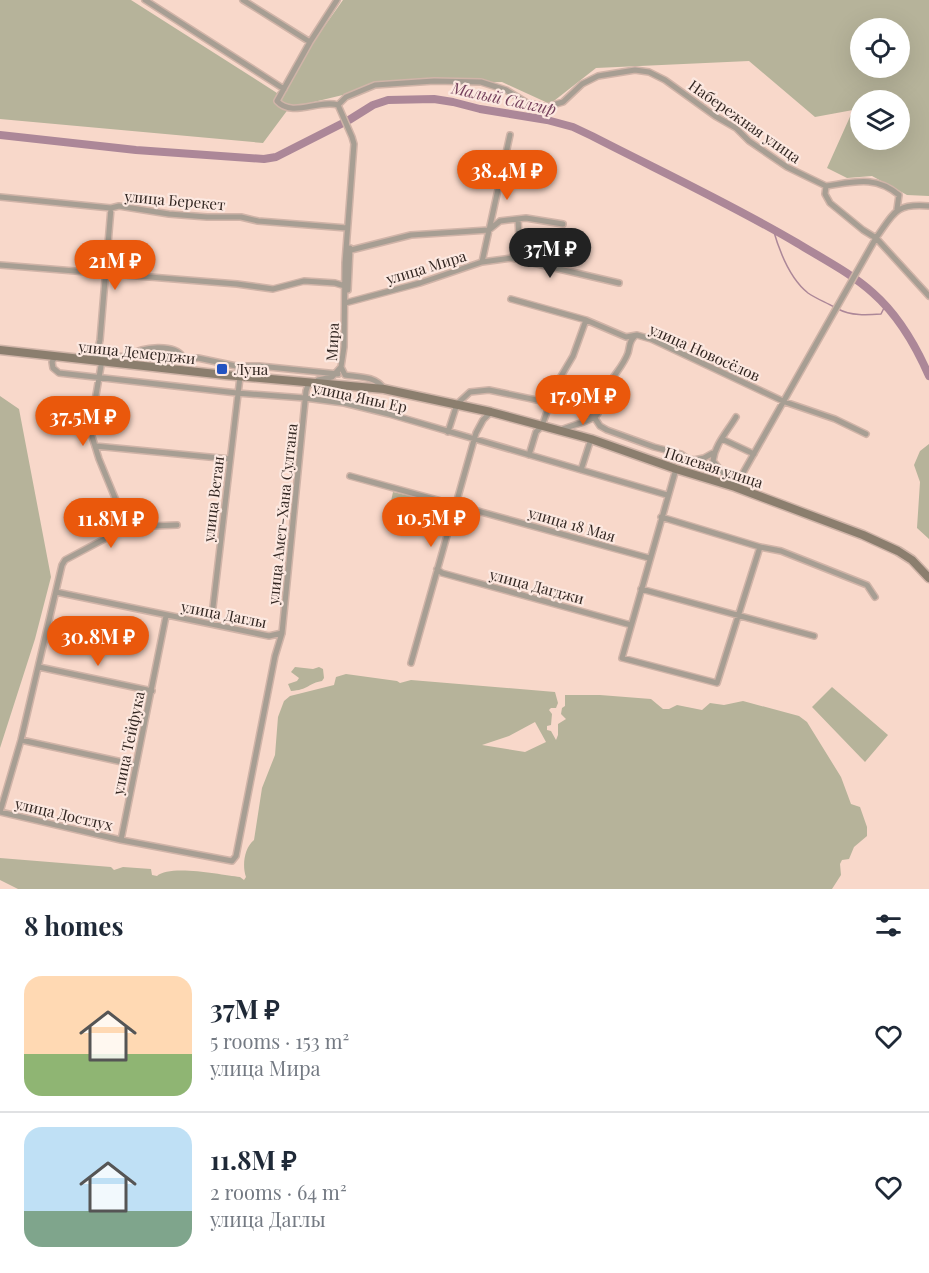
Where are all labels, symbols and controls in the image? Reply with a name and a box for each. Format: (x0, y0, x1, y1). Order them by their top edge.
map controls (850, 18, 910, 150)
button: locate (850, 18, 910, 78)
street label: Набережная улица (685, 75, 805, 167)
water label: Малый Салгир (449, 76, 558, 119)
button: layers (850, 90, 910, 150)
pin: 38.4M ₽ (452, 150, 562, 201)
text: 38.4M ₽ (471, 156, 543, 183)
street label: улица Берекет (123, 186, 226, 214)
pin: 37M ₽ (508, 228, 592, 279)
text: 37M ₽ (523, 234, 577, 261)
pin: 21M ₽ (73, 240, 157, 291)
street label: улица Мира (382, 245, 469, 289)
text: 21M ₽ (89, 246, 141, 273)
street label: улица Новосёлов (646, 318, 764, 385)
street label: Мира (321, 322, 343, 362)
street label: улица Демерджи (77, 336, 197, 368)
place label: Луна (233, 359, 269, 379)
marker: Луна (215, 362, 229, 376)
pin: 17.9M ₽ (528, 375, 638, 426)
street label: улица Яны Ер (310, 377, 409, 417)
text: 17.9M ₽ (549, 381, 617, 408)
pin: 37.5M ₽ (28, 396, 138, 447)
text: 37.5M ₽ (49, 402, 117, 429)
street label: улица Амет-Хана Султана (262, 422, 302, 607)
street label: Полевая улица (662, 442, 766, 492)
street label: улица Ветан (198, 455, 228, 544)
pin: 10.5M ₽ (376, 497, 486, 548)
pin: 11.8M ₽ (56, 498, 166, 549)
street label: улица 18 Мая (525, 502, 618, 546)
text: 10.5M ₽ (396, 503, 466, 530)
text: 11.8M ₽ (78, 504, 144, 531)
street label: улица Дагджи (486, 563, 587, 608)
street label: улица Даглы (179, 596, 269, 632)
pin: 30.8M ₽ (43, 616, 153, 667)
text: 30.8M ₽ (61, 622, 135, 649)
street label: улица Тейфука (107, 689, 149, 798)
street label: улица Достлух (12, 793, 115, 835)
text: 8 homes (24, 908, 123, 943)
icon: filters (872, 909, 905, 942)
text: 37M ₽ (210, 991, 280, 1026)
icon: home (72, 1000, 144, 1072)
icon: heart (872, 1020, 905, 1053)
text: 5 rooms · 153 m² (210, 1027, 349, 1054)
text: улица Мира (210, 1054, 321, 1081)
text: 11.8M ₽ (210, 1142, 297, 1177)
icon: home (72, 1151, 144, 1223)
icon: heart (872, 1171, 905, 1204)
text: 2 rooms · 64 m² (210, 1178, 347, 1205)
text: улица Даглы (210, 1205, 326, 1232)

